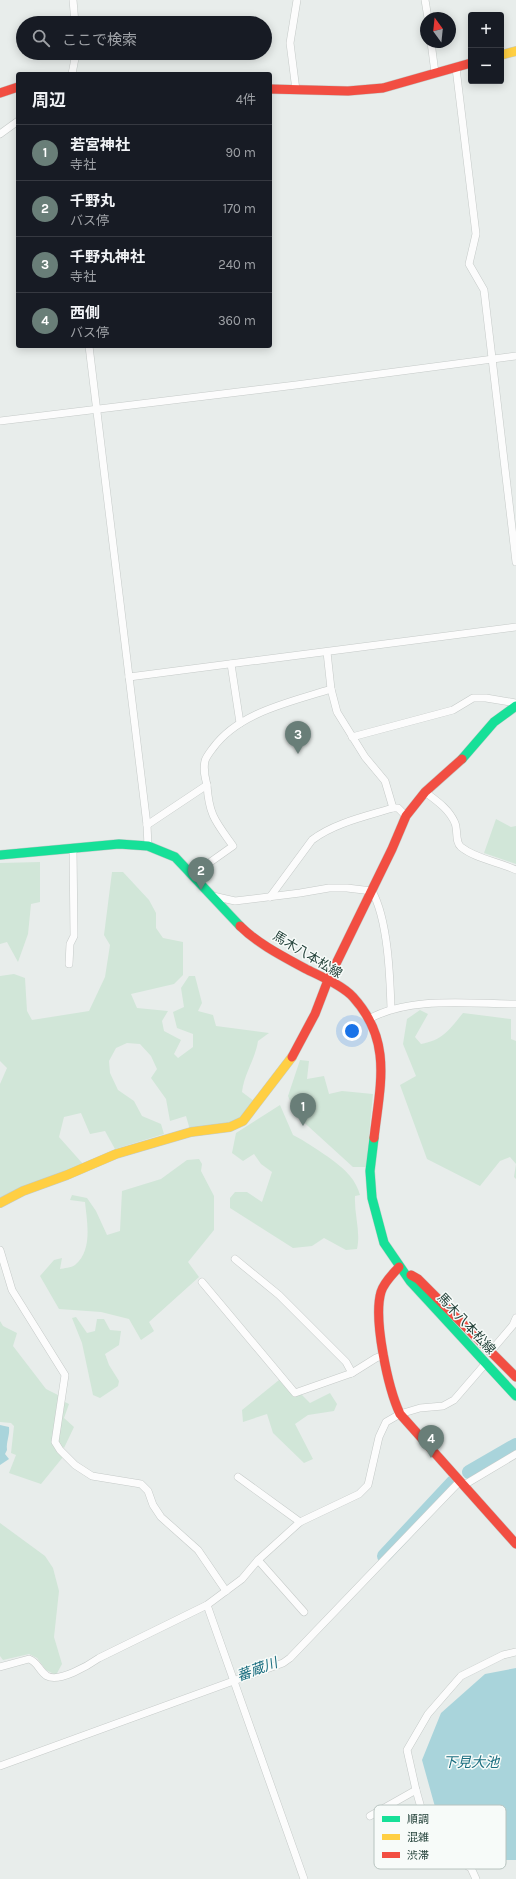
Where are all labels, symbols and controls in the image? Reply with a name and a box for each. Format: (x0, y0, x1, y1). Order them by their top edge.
north arrow (420, 12, 456, 48)
map controls (468, 12, 504, 84)
button: + (468, 12, 504, 48)
search box (16, 16, 272, 60)
icon: search (30, 27, 52, 49)
text: ここで検索 (62, 31, 137, 49)
button: − (468, 48, 504, 84)
text: 周辺 (32, 90, 66, 110)
text: 4件 (236, 92, 256, 107)
text: 若宮神社 (70, 136, 130, 154)
text: 1 (43, 145, 47, 160)
text: 90 m (225, 145, 256, 160)
text: 寺社 (70, 157, 96, 172)
text: 千野丸 (70, 192, 115, 210)
text: 2 (41, 201, 49, 216)
text: 170 m (223, 201, 256, 216)
text: バス停 (70, 213, 109, 228)
text: 千野丸神社 (70, 248, 145, 266)
text: 3 (41, 257, 49, 272)
text: 240 m (218, 257, 256, 272)
text: 寺社 (70, 269, 96, 284)
text: 西側 (70, 304, 100, 322)
text: 4 (41, 313, 49, 328)
text: 360 m (218, 313, 256, 328)
text: バス停 (70, 325, 109, 340)
pin: 3 (285, 721, 311, 754)
pin: 2 (188, 857, 214, 890)
street label: 馬木八本松線 (270, 928, 345, 981)
your location (342, 1021, 362, 1041)
pin: 1 (290, 1093, 316, 1126)
street label: 馬木八本松線 (435, 1290, 499, 1357)
pin: 4 (418, 1425, 444, 1458)
water label: 蕃蔵川 (235, 1654, 282, 1685)
water label: 下見大池 (443, 1754, 501, 1771)
legend (374, 1805, 506, 1869)
text: 順調 (407, 1813, 429, 1826)
text: 混雑 (407, 1831, 429, 1844)
text: 渋滞 (407, 1849, 429, 1862)

